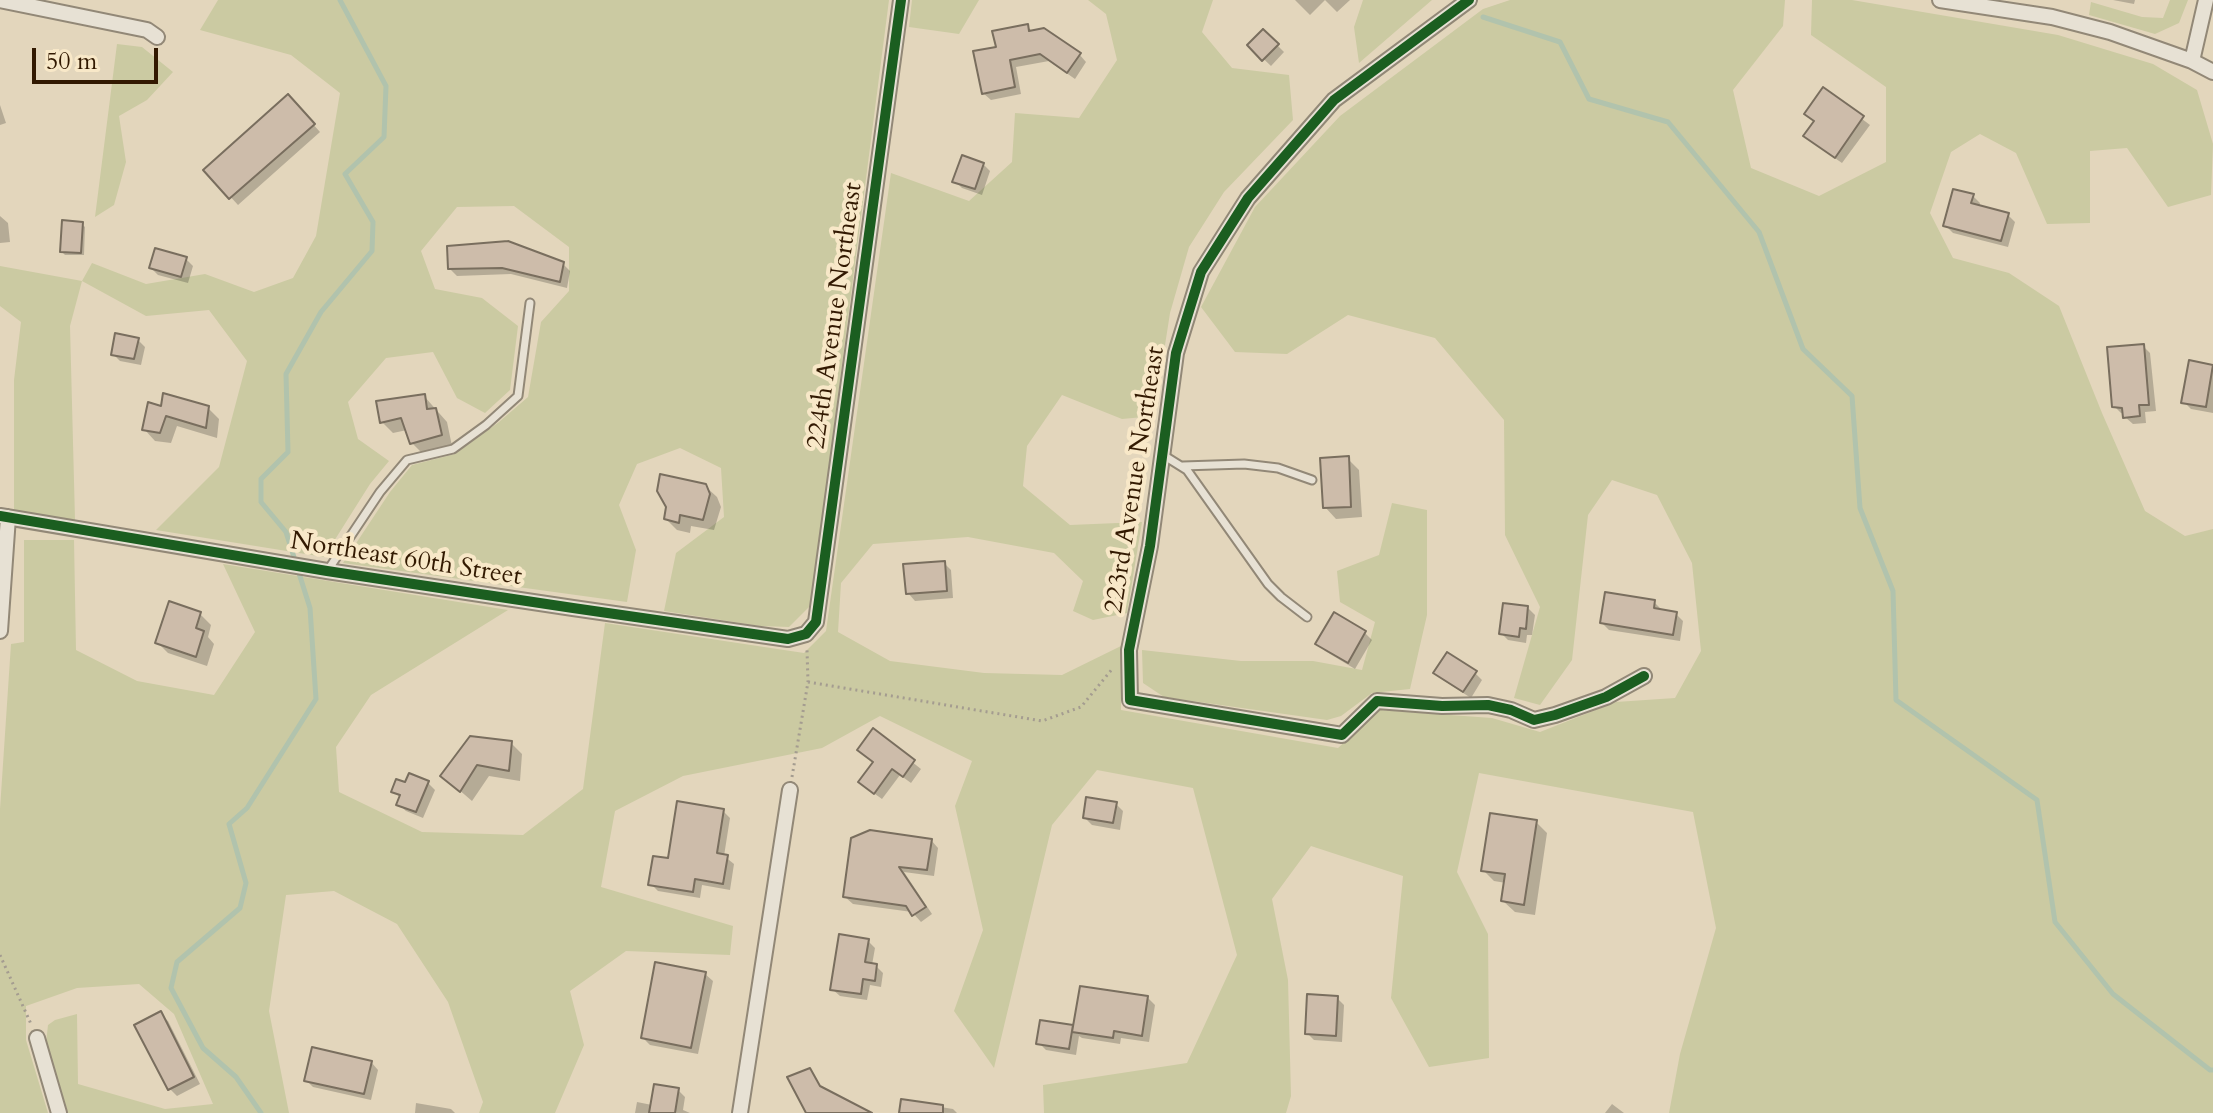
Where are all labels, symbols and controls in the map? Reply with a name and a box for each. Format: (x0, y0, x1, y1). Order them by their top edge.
scale bar (36, 32, 162, 82)
text: 50 m (46, 45, 97, 78)
street label: 224th Avenue Northeast (802, 181, 870, 451)
street label: 223rd Avenue Northeast (1099, 344, 1173, 616)
street label: Northeast 60th Street (288, 526, 524, 594)

